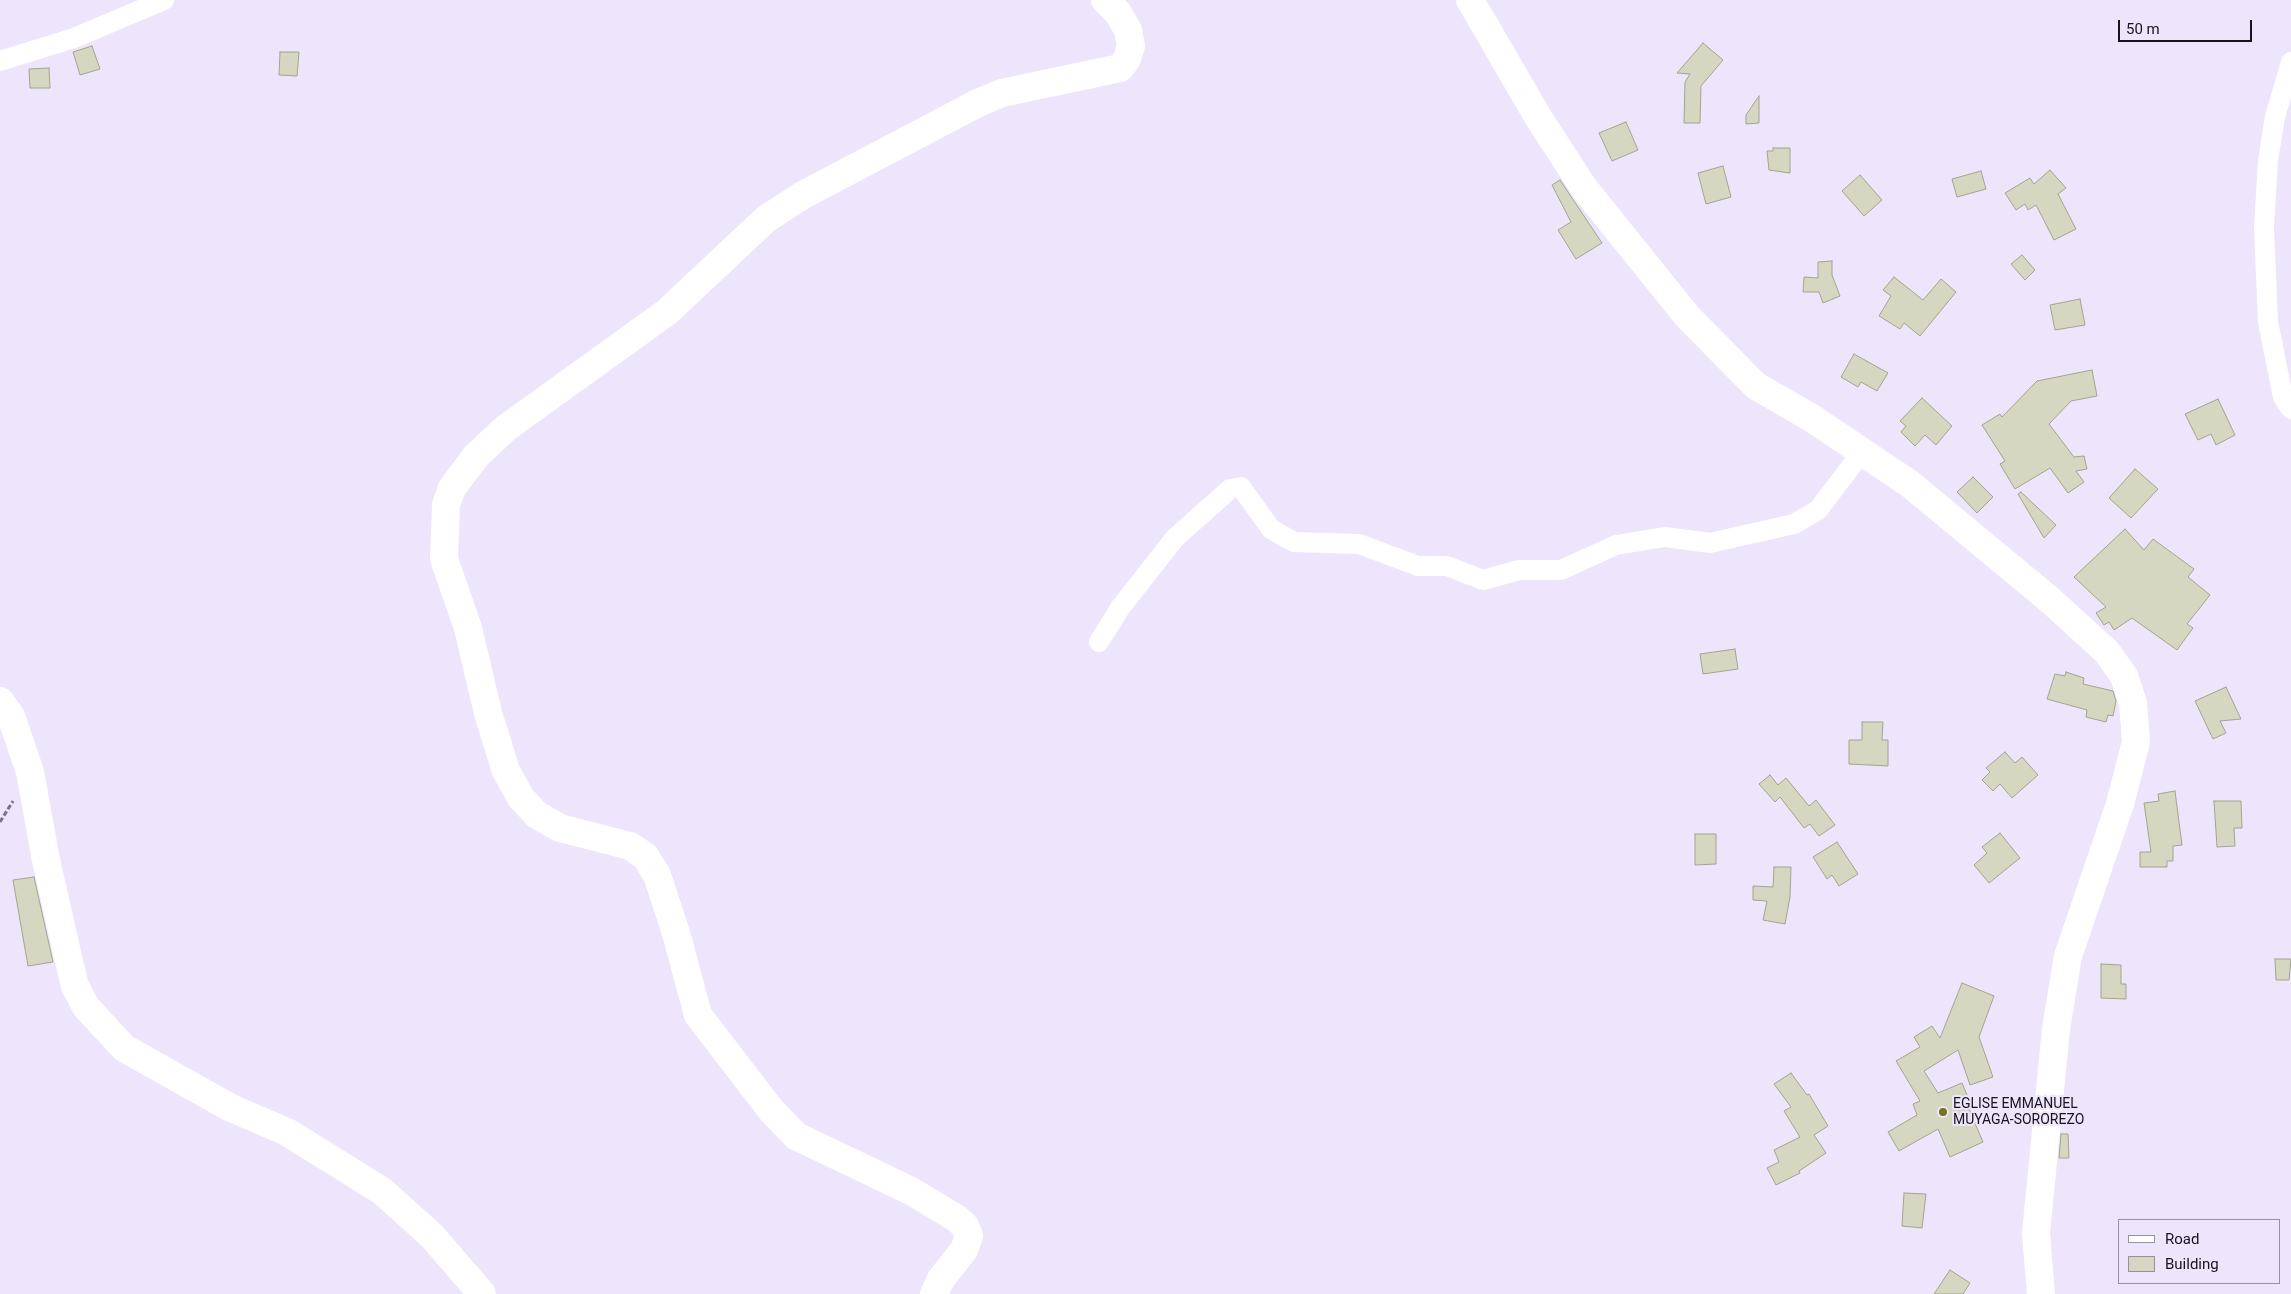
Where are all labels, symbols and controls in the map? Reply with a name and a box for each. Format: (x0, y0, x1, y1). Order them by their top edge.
scale bar (2121, 10, 2255, 42)
text: 50 m (2126, 20, 2160, 38)
place label: EGLISE EMMANUEL MUYAGA-SOROREZO (1953, 1096, 2084, 1128)
marker: EGLISE EMMANUEL MUYAGA-SOROREZO (1937, 1106, 1949, 1118)
legend (2118, 1219, 2281, 1284)
text: Road (2165, 1230, 2199, 1248)
text: Building (2165, 1255, 2219, 1273)

